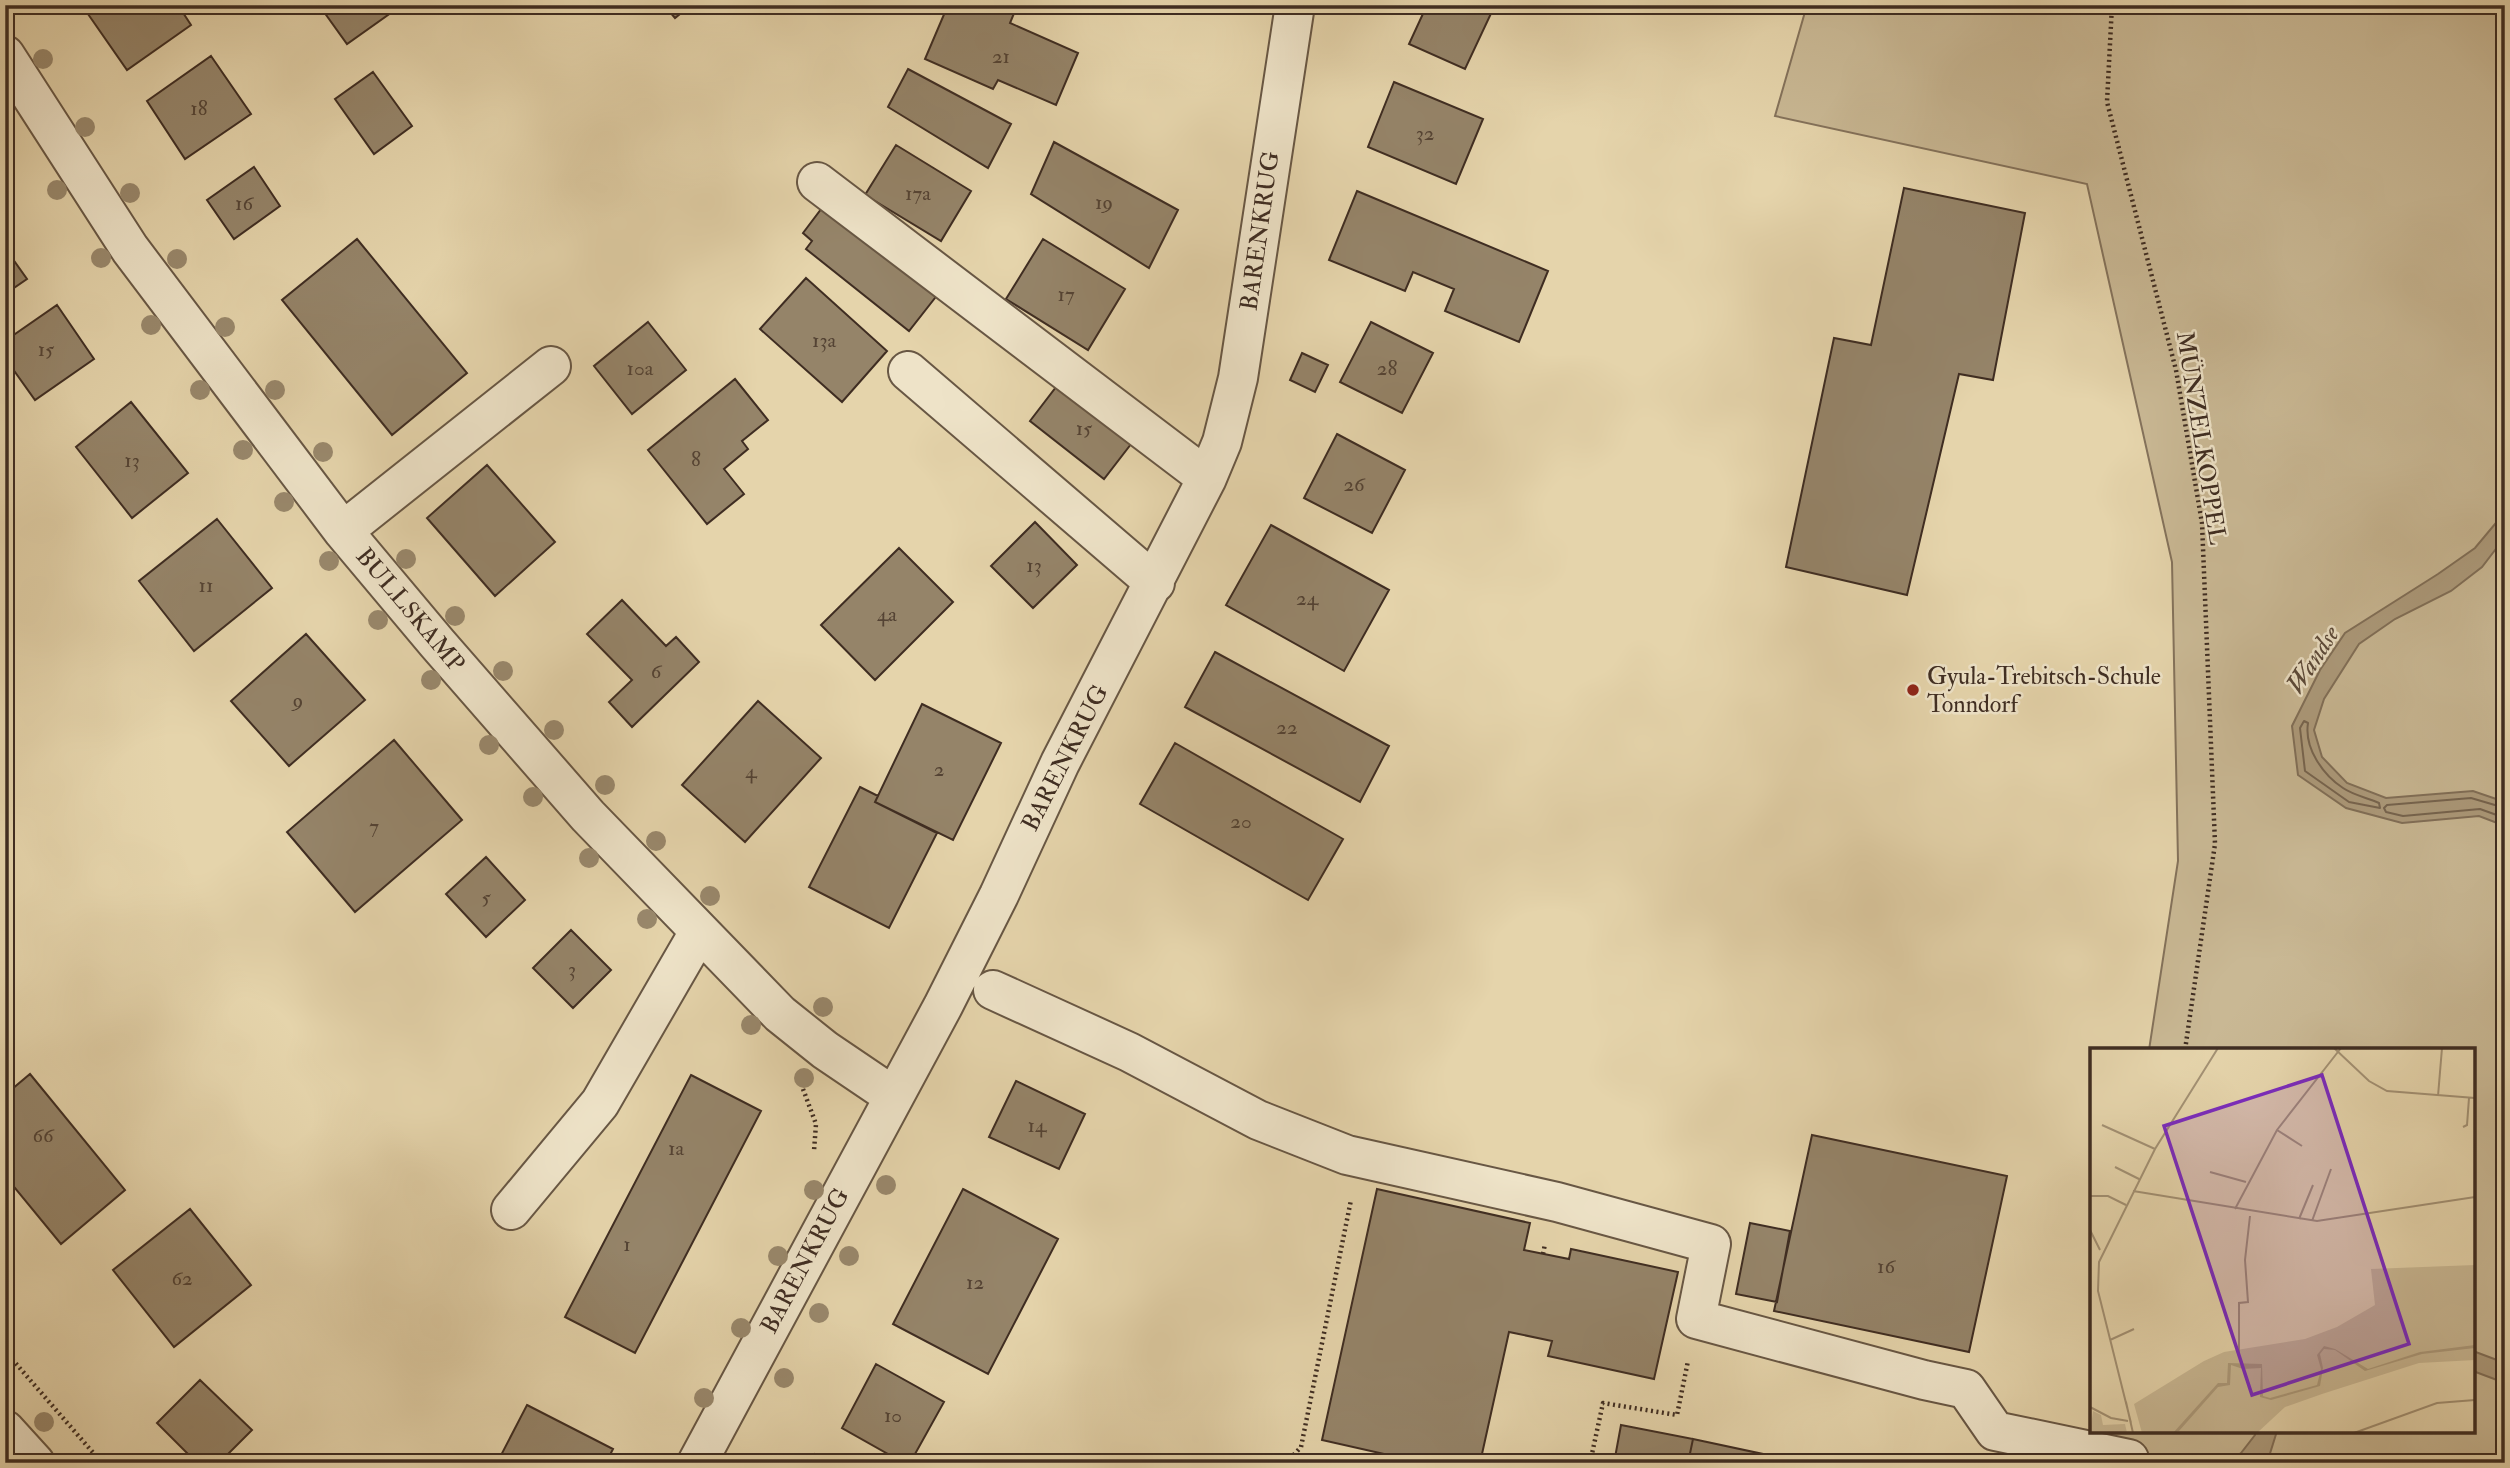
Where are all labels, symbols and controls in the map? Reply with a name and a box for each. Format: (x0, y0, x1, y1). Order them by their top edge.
house number: 21 (992, 43, 1010, 70)
house number: 18 (190, 95, 208, 122)
house number: 32 (1416, 120, 1434, 147)
street label: BARENKRUG (1233, 149, 1287, 313)
house number: 17a (905, 180, 931, 207)
house number: 19 (1095, 189, 1113, 216)
house number: 16 (235, 190, 254, 217)
house number: 17 (1057, 281, 1075, 308)
house number: 13a (812, 327, 836, 354)
street label: MÜNZELKOPPEL (2169, 329, 2233, 547)
house number: 15 (38, 336, 55, 363)
house number: 10a (627, 355, 654, 382)
house number: 28 (1377, 355, 1397, 382)
house number: 15 (1076, 415, 1093, 442)
house number: 8 (691, 446, 701, 473)
house number: 13 (124, 447, 140, 474)
house number: 26 (1343, 471, 1366, 498)
street label: BULLSKAMP (349, 541, 471, 679)
house number: 13 (1026, 552, 1042, 579)
house number: 11 (199, 572, 214, 599)
house number: 24 (1296, 585, 1320, 612)
house number: 4a (877, 601, 897, 628)
water label: Wandse (2279, 620, 2347, 700)
house number: 6 (651, 658, 663, 685)
place label: Gyula-Trebitsch-Schule Tonndorf (1927, 661, 2161, 720)
street label: BARENKRUG (1015, 680, 1115, 836)
marker: Gyula-Trebitsch-Schule Tonndorf (1905, 682, 1921, 698)
house number: 9 (291, 687, 303, 714)
house number: 22 (1276, 714, 1298, 741)
house number: 2 (934, 756, 944, 783)
house number: 4 (745, 758, 758, 785)
house number: 20 (1230, 808, 1252, 835)
house number: 7 (369, 813, 379, 840)
house number: 5 (481, 884, 491, 911)
house number: 3 (568, 956, 576, 983)
inset map (2090, 1048, 2475, 1433)
house number: 14 (1028, 1112, 1048, 1139)
house number: 66 (32, 1122, 55, 1149)
house number: 1a (668, 1135, 684, 1162)
street label: BARENKRUG (754, 1183, 856, 1339)
house number: 1 (623, 1231, 631, 1258)
house number: 16 (1877, 1253, 1896, 1280)
house number: 62 (171, 1265, 193, 1292)
house number: 12 (966, 1269, 984, 1296)
house number: 10 (884, 1402, 902, 1429)

